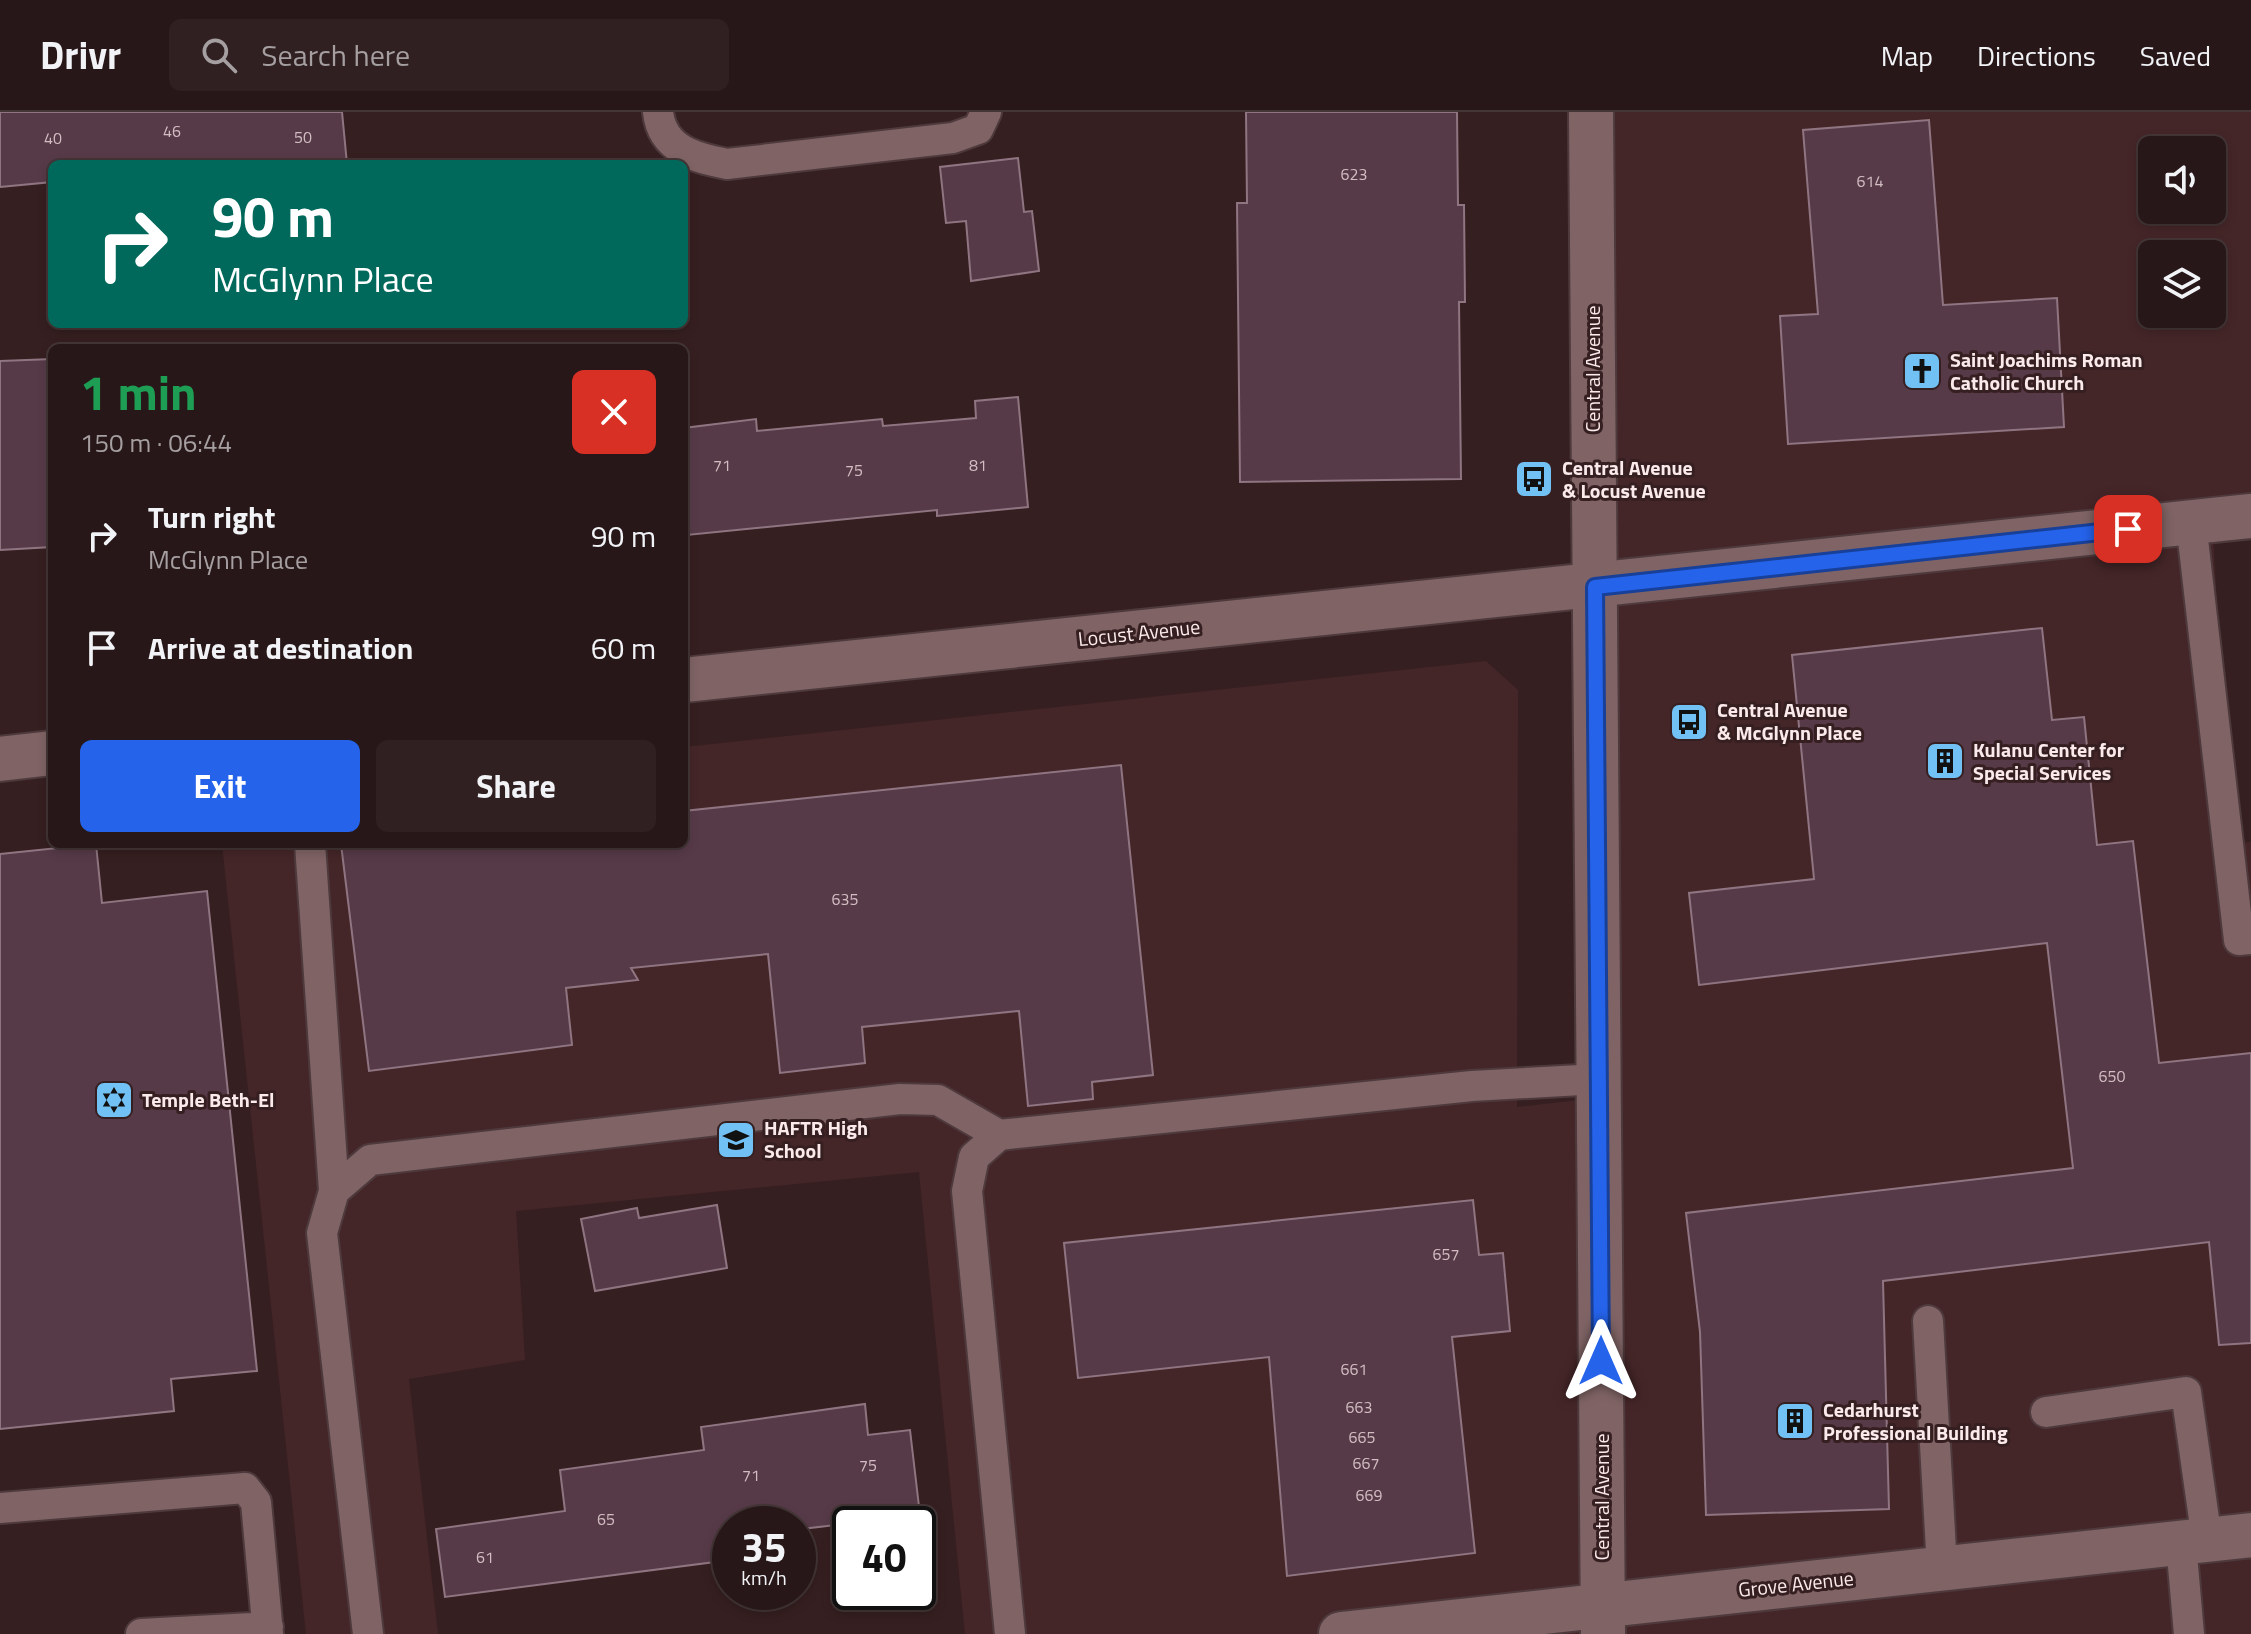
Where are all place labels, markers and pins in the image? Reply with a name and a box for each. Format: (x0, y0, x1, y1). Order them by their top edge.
place label: Saint Joachims Roman Catholic Church (1950, 344, 2143, 398)
church icon: Saint Joachims Roman Catholic Church (1901, 350, 1943, 392)
place label: Central Avenue & Locust Avenue (1562, 452, 1706, 506)
bus stop icon: Central Avenue & Locust Avenue (1513, 458, 1555, 500)
pin (2094, 495, 2162, 563)
place label: Central Avenue & McGlynn Place (1717, 694, 1862, 748)
bus stop icon: Central Avenue & McGlynn Place (1668, 701, 1710, 743)
place label: Kulanu Center for Special Services (1973, 734, 2125, 788)
building icon: Kulanu Center for Special Services (1924, 740, 1966, 782)
synagogue icon: Temple Beth-El (93, 1079, 135, 1121)
place label: Temple Beth-El (142, 1084, 274, 1115)
place label: HAFTR High School (764, 1112, 868, 1166)
school or university icon: HAFTR High School (715, 1119, 757, 1161)
place label: Cedarhurst Professional Building (1823, 1394, 2008, 1448)
building icon: Cedarhurst Professional Building (1774, 1400, 1816, 1442)

